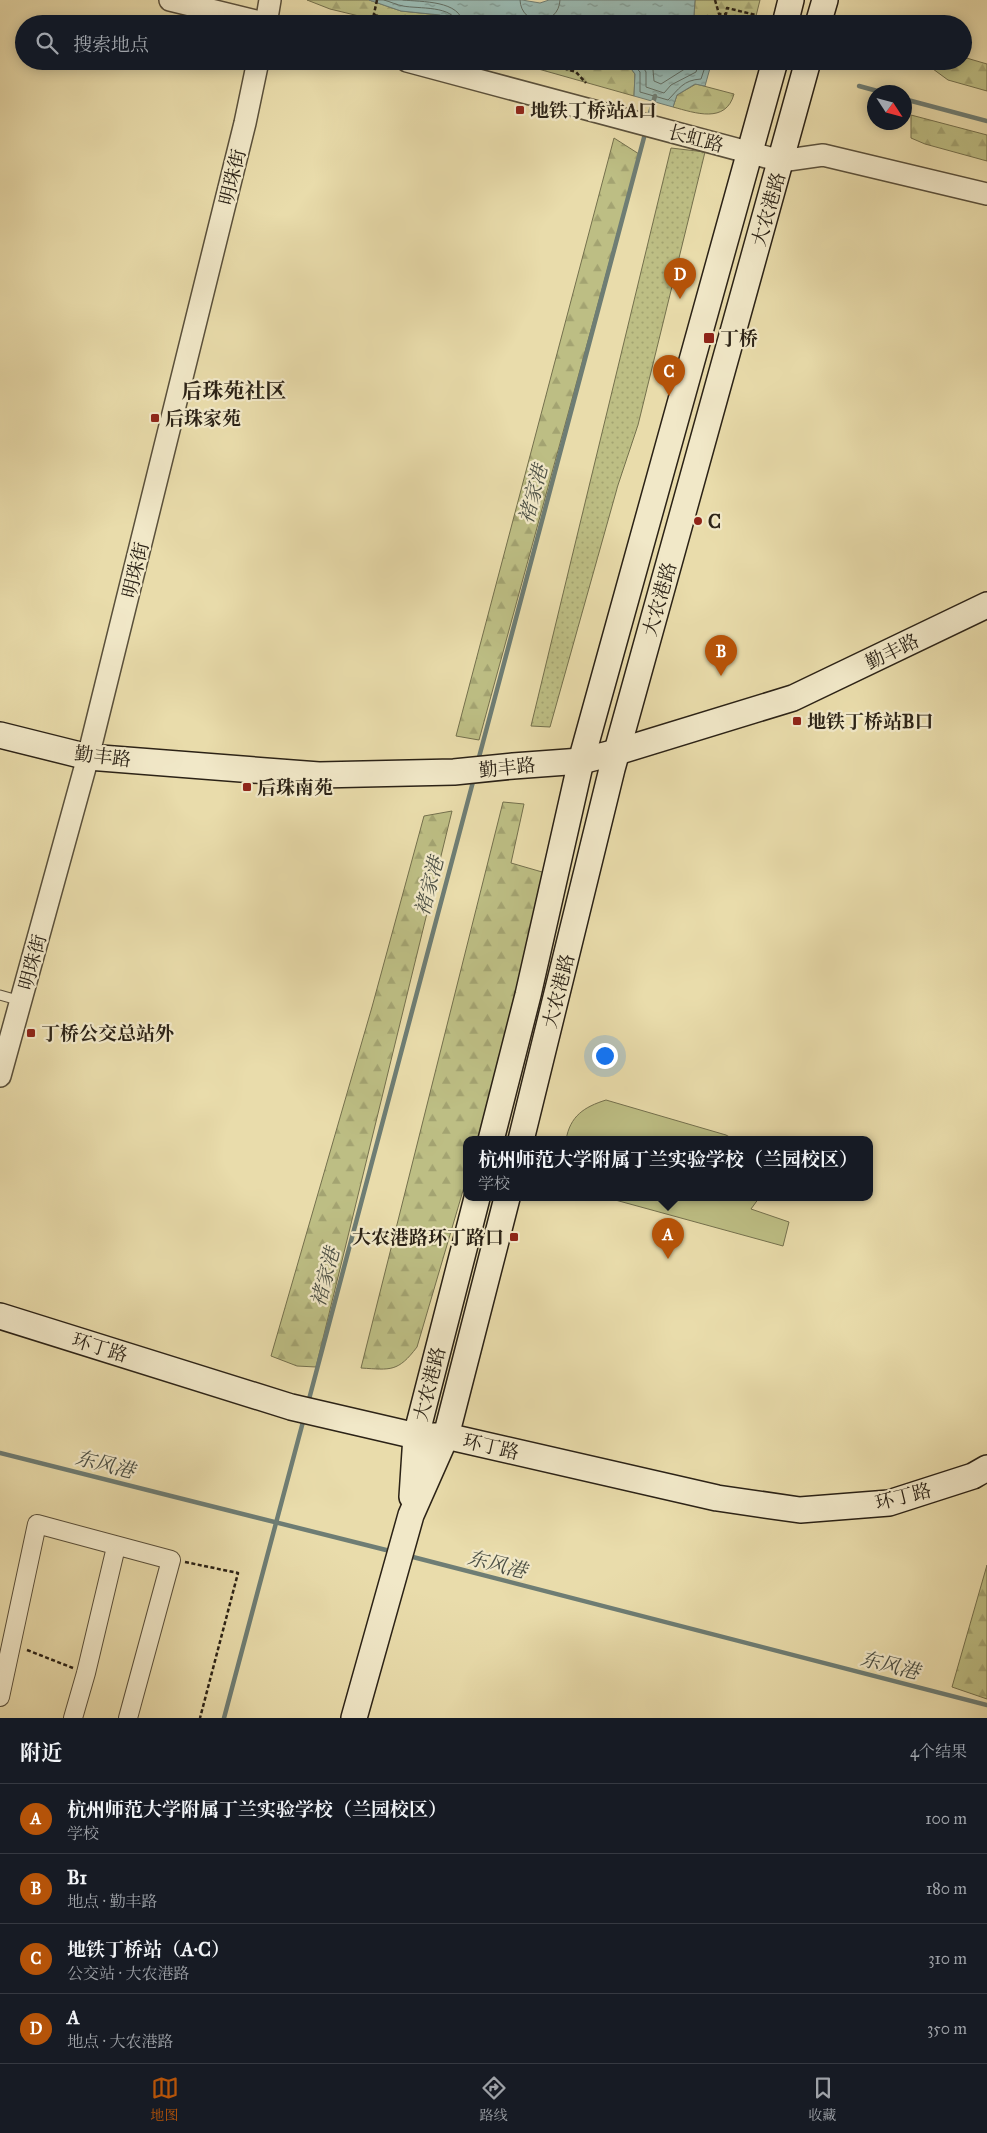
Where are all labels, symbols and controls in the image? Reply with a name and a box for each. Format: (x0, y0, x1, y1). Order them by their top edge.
search box (15, 15, 972, 70)
icon: search (33, 29, 61, 57)
text: 搜索地点 (73, 33, 149, 56)
north arrow (867, 85, 912, 130)
place label: 地铁丁桥站A口 (530, 99, 657, 122)
marker: 地铁丁桥站A口 (514, 104, 526, 116)
street label: 长虹路 (665, 120, 726, 157)
street label: 明珠街 (214, 147, 251, 208)
street label: 大农港路 (747, 169, 790, 249)
pin: D (664, 258, 696, 299)
place label: 丁桥 (720, 327, 758, 350)
marker: 丁桥 (702, 331, 716, 345)
pin: C (653, 355, 685, 396)
district label: 后珠苑社区 (182, 378, 287, 404)
place label: 后珠家苑 (165, 407, 241, 430)
marker: 后珠家苑 (149, 412, 161, 424)
water label: 褚家港 (514, 459, 553, 526)
place label: C (708, 510, 721, 533)
marker: C (692, 515, 704, 527)
street label: 明珠街 (117, 540, 154, 601)
street label: 大农港路 (638, 559, 681, 639)
street label: 勤丰路 (862, 629, 923, 674)
pin: B (705, 635, 737, 676)
place label: 地铁丁桥站B口 (807, 710, 934, 733)
marker: 地铁丁桥站B口 (791, 715, 803, 727)
street label: 勤丰路 (73, 742, 133, 771)
street label: 勤丰路 (477, 753, 537, 782)
place label: 后珠南苑 (257, 776, 333, 799)
marker: 后珠南苑 (241, 781, 253, 793)
water label: 褚家港 (410, 851, 449, 918)
street label: 明珠街 (14, 932, 51, 993)
street label: 大农港路 (538, 951, 579, 1031)
place label: 丁桥公交总站外 (41, 1022, 174, 1045)
marker: 丁桥公交总站外 (25, 1027, 37, 1039)
your location (592, 1043, 618, 1069)
popup (463, 1136, 873, 1201)
text: 杭州师范大学附属丁兰实验学校（兰园校区） (478, 1148, 858, 1171)
text: 学校 (478, 1174, 510, 1193)
pin: A (652, 1218, 684, 1259)
place label: 大农港路环丁路口 (352, 1226, 504, 1249)
marker: 大农港路环丁路口 (508, 1231, 520, 1243)
water label: 褚家港 (306, 1242, 345, 1309)
street label: 环丁路 (69, 1328, 130, 1367)
street label: 大农港路 (409, 1344, 450, 1424)
street label: 环丁路 (461, 1429, 521, 1464)
water label: 东风港 (73, 1445, 140, 1484)
street label: 环丁路 (873, 1478, 934, 1515)
water label: 东风港 (465, 1545, 532, 1584)
water label: 东风港 (858, 1646, 925, 1685)
text: 附近 (20, 1740, 62, 1766)
text: 4个结果 (910, 1742, 967, 1761)
text: 杭州师范大学附属丁兰实验学校（兰园校区） (67, 1798, 447, 1821)
text: A (31, 1809, 41, 1828)
text: 100 m (925, 1809, 967, 1828)
text: 学校 (67, 1824, 99, 1843)
text: B1 (67, 1866, 87, 1889)
text: B (31, 1879, 41, 1898)
text: 180 m (926, 1879, 967, 1898)
text: 地点 · 勤丰路 (67, 1892, 157, 1911)
text: 地铁丁桥站（A·C） (67, 1938, 230, 1961)
text: C (31, 1949, 41, 1968)
text: 310 m (928, 1949, 967, 1968)
text: 公交站 · 大农港路 (67, 1964, 189, 1983)
text: A (67, 2006, 80, 2029)
text: D (30, 2019, 42, 2038)
text: 350 m (927, 2019, 967, 2038)
text: 地点 · 大农港路 (67, 2032, 173, 2051)
tab: 地图 (151, 2074, 179, 2124)
tab: 路线 (480, 2074, 508, 2124)
tab: 收藏 (809, 2074, 837, 2124)

